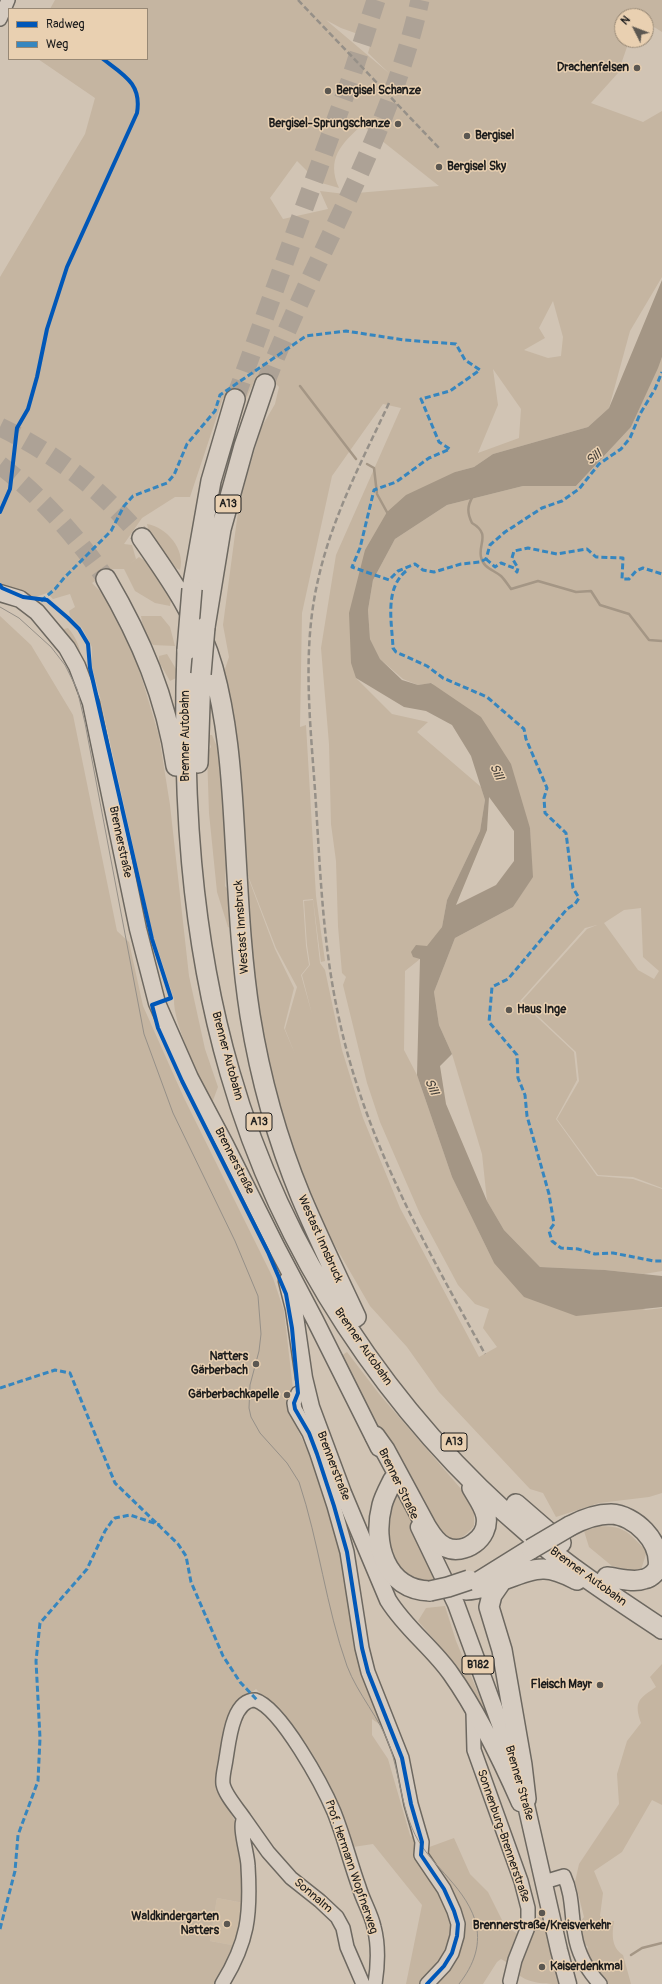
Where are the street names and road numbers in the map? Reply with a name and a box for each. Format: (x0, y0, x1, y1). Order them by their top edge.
road number: A13 (215, 495, 241, 513)
street label: Brenner Autobahn (179, 690, 193, 782)
street label: Brennerstraße (105, 805, 135, 879)
street label: Westast Innsbruck (232, 880, 252, 974)
street label: Brenner Autobahn (208, 1010, 246, 1102)
road number: A13 (246, 1113, 272, 1131)
street label: Brennerstraße (211, 1125, 257, 1197)
street label: Westast Innsbruck (294, 1193, 346, 1285)
street label: Brenner Autobahn (331, 1305, 395, 1389)
street label: Brennerstraße (313, 1429, 353, 1503)
road number: A13 (441, 1433, 467, 1451)
street label: Brenner Straße (375, 1446, 421, 1522)
street label: Brenner Autobahn (547, 1544, 629, 1610)
road number: B182 (462, 1656, 494, 1674)
street label: Brenner Straße (501, 1744, 537, 1822)
street label: Sonnenburg-Brennerstraße (473, 1768, 533, 1904)
street label: Prof. Hermann Wopfnerweg (321, 1798, 381, 1936)
street label: Sonnalm (291, 1876, 335, 1916)

